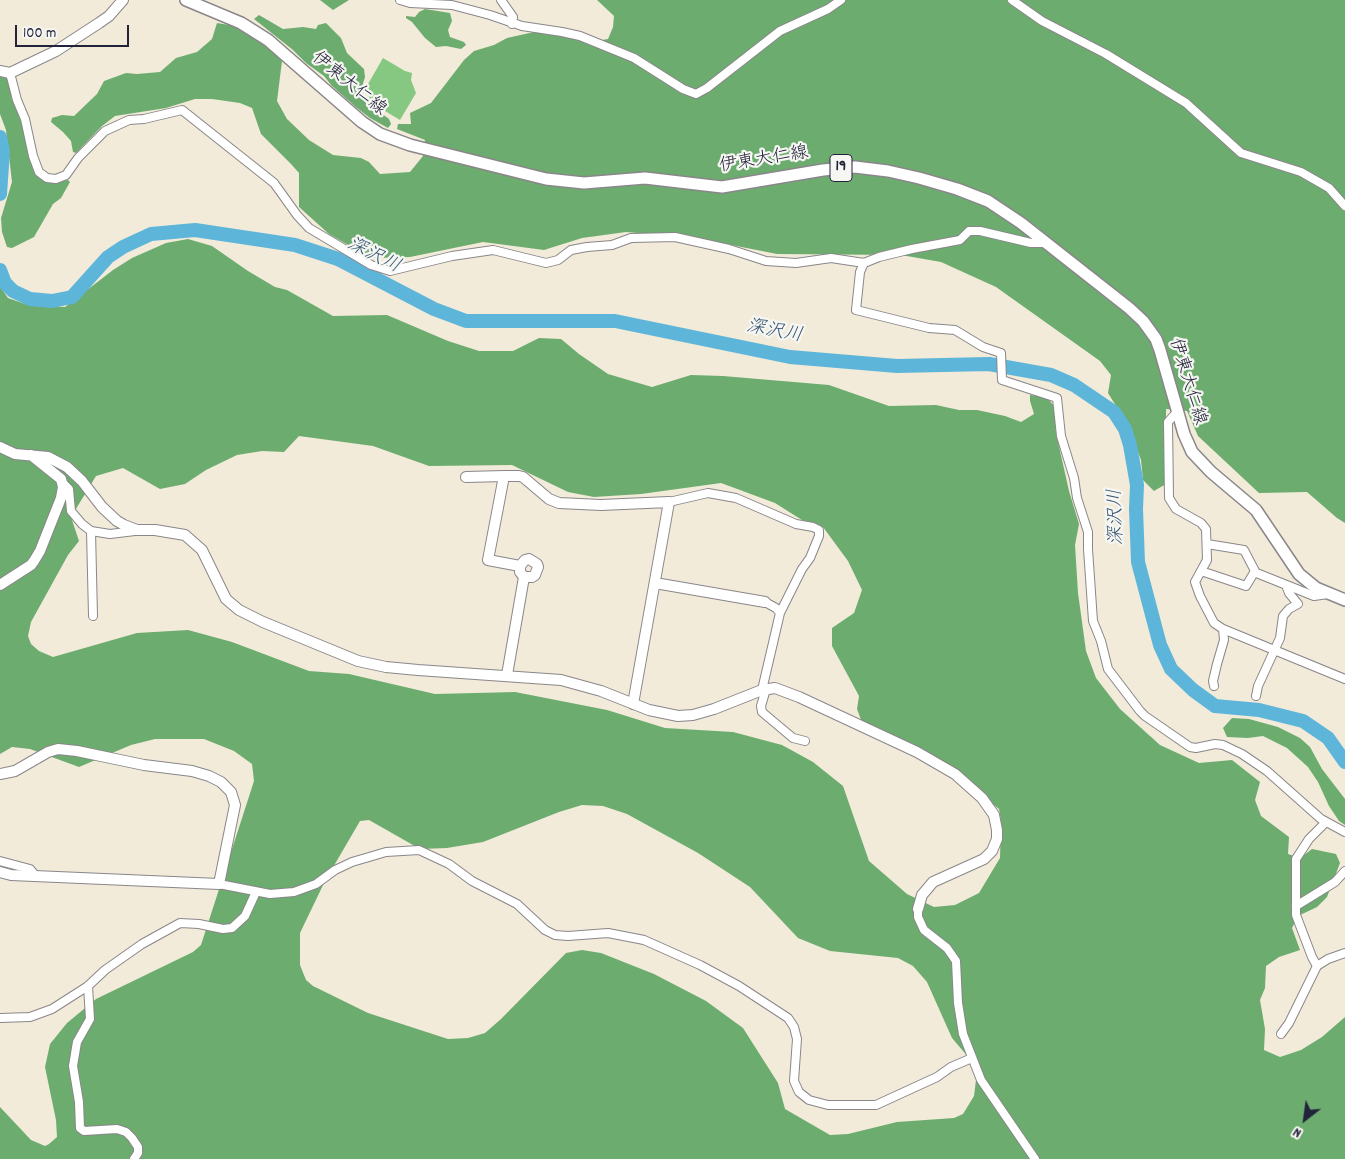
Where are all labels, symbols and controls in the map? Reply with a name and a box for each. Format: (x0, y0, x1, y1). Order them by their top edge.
scale bar (18, 15, 131, 47)
text: 100 m (23, 23, 56, 45)
street label: 伊東大仁線 (306, 48, 390, 122)
street label: 伊東大仁線 (718, 143, 810, 179)
road number: 19 (830, 154, 852, 182)
water label: 深沢川 (342, 234, 404, 280)
water label: 深沢川 (744, 317, 804, 349)
street label: 伊東大仁線 (1163, 336, 1209, 428)
water label: 深沢川 (1106, 488, 1130, 546)
north arrow (1280, 1094, 1330, 1144)
text: N (1290, 1122, 1306, 1142)

